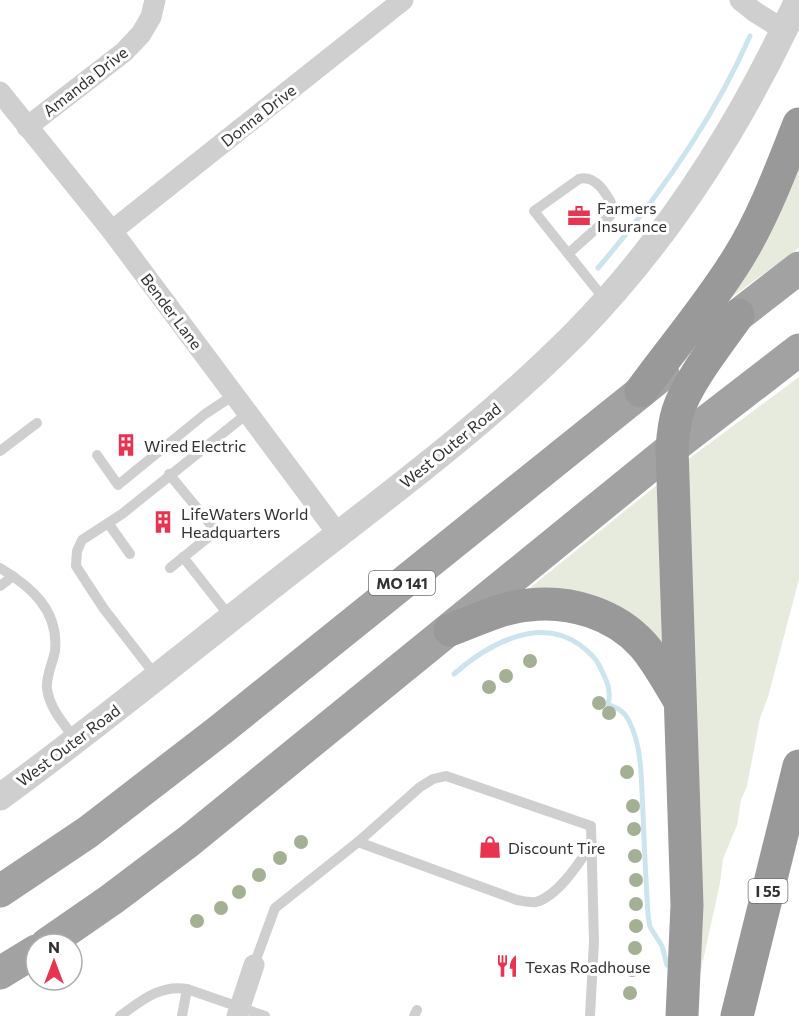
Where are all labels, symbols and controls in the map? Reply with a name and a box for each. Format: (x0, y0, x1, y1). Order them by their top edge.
street label: Amanda Drive (39, 42, 131, 120)
street label: Donna Drive (217, 80, 299, 150)
place label: Farmers Insurance (597, 198, 667, 235)
office icon: Farmers Insurance (566, 203, 592, 229)
street label: Bender Lane (137, 269, 207, 353)
street label: West Outer Road (396, 399, 504, 491)
building icon: Wired Electric (113, 432, 139, 458)
place label: Wired Electric (144, 436, 246, 455)
place label: LifeWaters World Headquarters (181, 504, 308, 541)
building icon: LifeWaters World Headquarters (150, 509, 176, 535)
road number: MO 141 (369, 571, 435, 595)
street label: West Outer Road (13, 700, 123, 790)
shop icon: Discount Tire (477, 834, 503, 860)
place label: Discount Tire (508, 838, 605, 857)
road number: I 55 (748, 879, 788, 903)
north arrow (24, 932, 84, 992)
text: N (48, 937, 60, 956)
restaurant icon: Texas Roadhouse (494, 953, 520, 979)
place label: Texas Roadhouse (525, 957, 650, 976)

